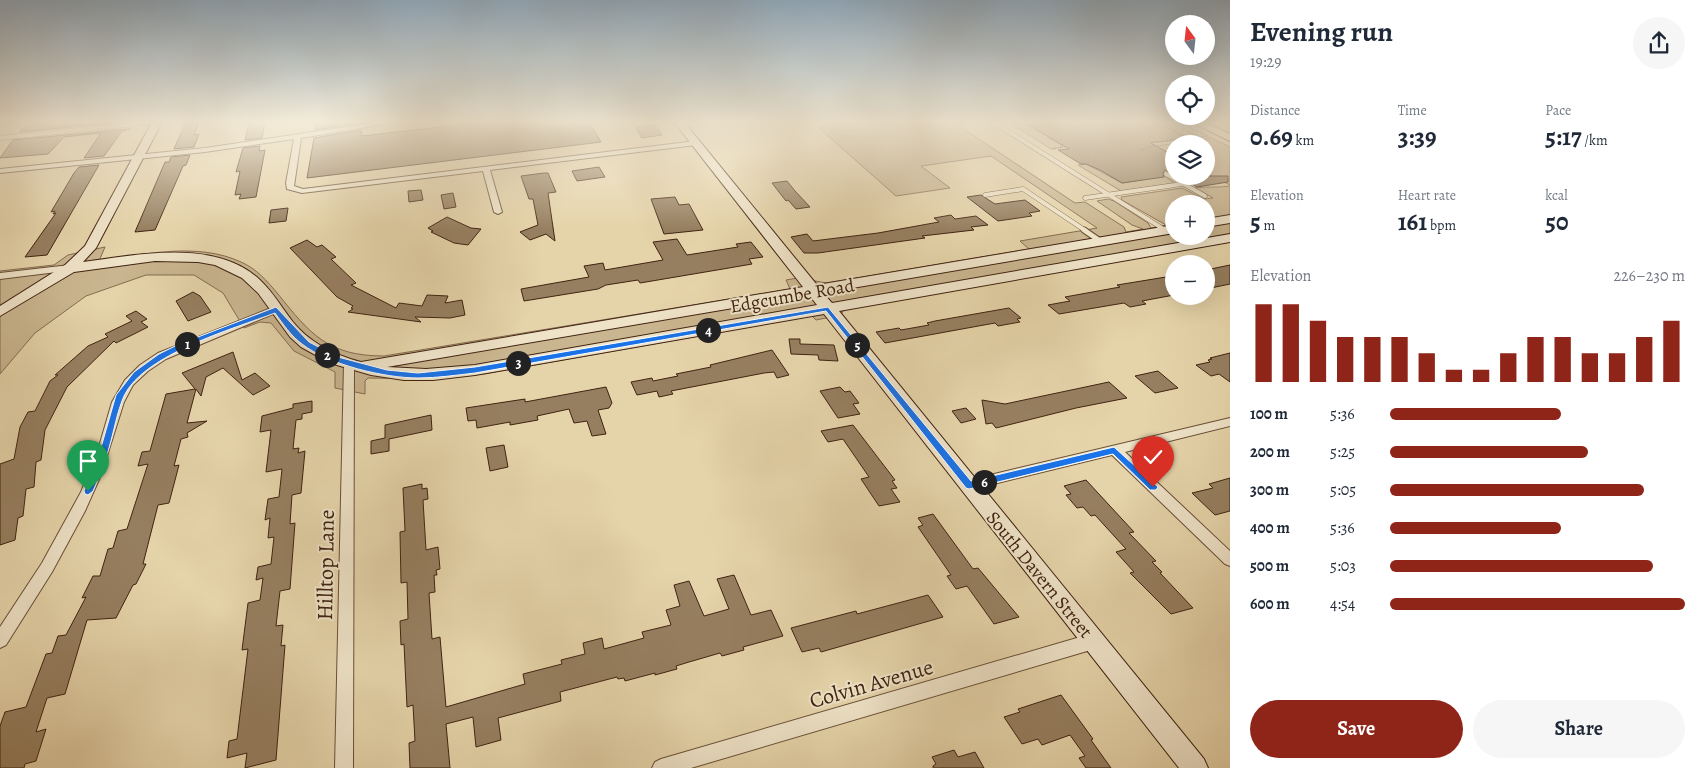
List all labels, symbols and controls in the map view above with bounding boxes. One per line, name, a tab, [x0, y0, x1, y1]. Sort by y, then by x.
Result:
text: Evening run	[1250, 13, 1393, 51]
north arrow	[1165, 15, 1215, 65]
map controls	[1165, 15, 1215, 305]
button: share	[1633, 17, 1685, 69]
text: 19:29	[1250, 51, 1281, 73]
button: locate	[1165, 75, 1215, 125]
text: Distance	[1250, 101, 1300, 120]
text: Time	[1398, 101, 1427, 120]
text: Pace	[1545, 101, 1571, 120]
text: 0.69	[1250, 120, 1293, 154]
text: 3:39	[1398, 120, 1437, 154]
text: 5:17	[1545, 120, 1582, 154]
text: km	[1293, 131, 1314, 150]
text: /km	[1582, 131, 1608, 150]
button: layers	[1165, 135, 1215, 185]
text: Elevation	[1250, 186, 1304, 205]
text: Heart rate	[1398, 186, 1456, 205]
text: kcal	[1545, 186, 1568, 205]
button: +	[1165, 195, 1215, 245]
text: 5	[1250, 205, 1261, 239]
text: 161	[1398, 205, 1427, 239]
text: 50	[1545, 205, 1569, 239]
text: m	[1261, 216, 1275, 235]
text: bpm	[1427, 216, 1456, 235]
button: −	[1165, 255, 1215, 305]
text: Elevation	[1250, 265, 1311, 287]
text: 226–230 m	[1613, 265, 1685, 287]
street label: Edgcumbe Road	[728, 272, 857, 320]
pin: 4	[696, 318, 720, 342]
text: 4	[705, 321, 712, 340]
pin: 1	[174, 332, 200, 356]
pin: 5	[844, 332, 870, 358]
text: 1	[185, 335, 190, 354]
text: 5	[855, 336, 860, 355]
pin: 2	[314, 342, 340, 368]
text: 2	[324, 346, 331, 365]
pin: 3	[506, 350, 530, 376]
text: 3	[515, 354, 522, 373]
text: 100 m	[1250, 403, 1288, 425]
text: 5:36	[1330, 403, 1355, 425]
pin	[1132, 436, 1174, 487]
pin	[67, 440, 109, 491]
text: 200 m	[1250, 441, 1290, 463]
text: 5:25	[1330, 441, 1355, 463]
icon: check	[1139, 443, 1167, 471]
icon: arrive	[74, 447, 102, 475]
pin: 6	[972, 470, 996, 494]
text: 6	[981, 473, 988, 492]
text: 300 m	[1250, 479, 1289, 501]
text: 5:05	[1330, 479, 1356, 501]
street label: South Davern Street	[980, 506, 1099, 644]
street label: Hilltop Lane	[310, 509, 342, 621]
text: 400 m	[1250, 517, 1290, 539]
text: 5:36	[1330, 517, 1355, 539]
text: 500 m	[1250, 555, 1289, 577]
text: 5:03	[1330, 555, 1356, 577]
text: 600 m	[1250, 593, 1290, 615]
text: 4:54	[1330, 593, 1355, 615]
street label: Colvin Avenue	[806, 652, 937, 716]
button: Save	[1250, 700, 1463, 758]
button: Share	[1473, 700, 1685, 758]

